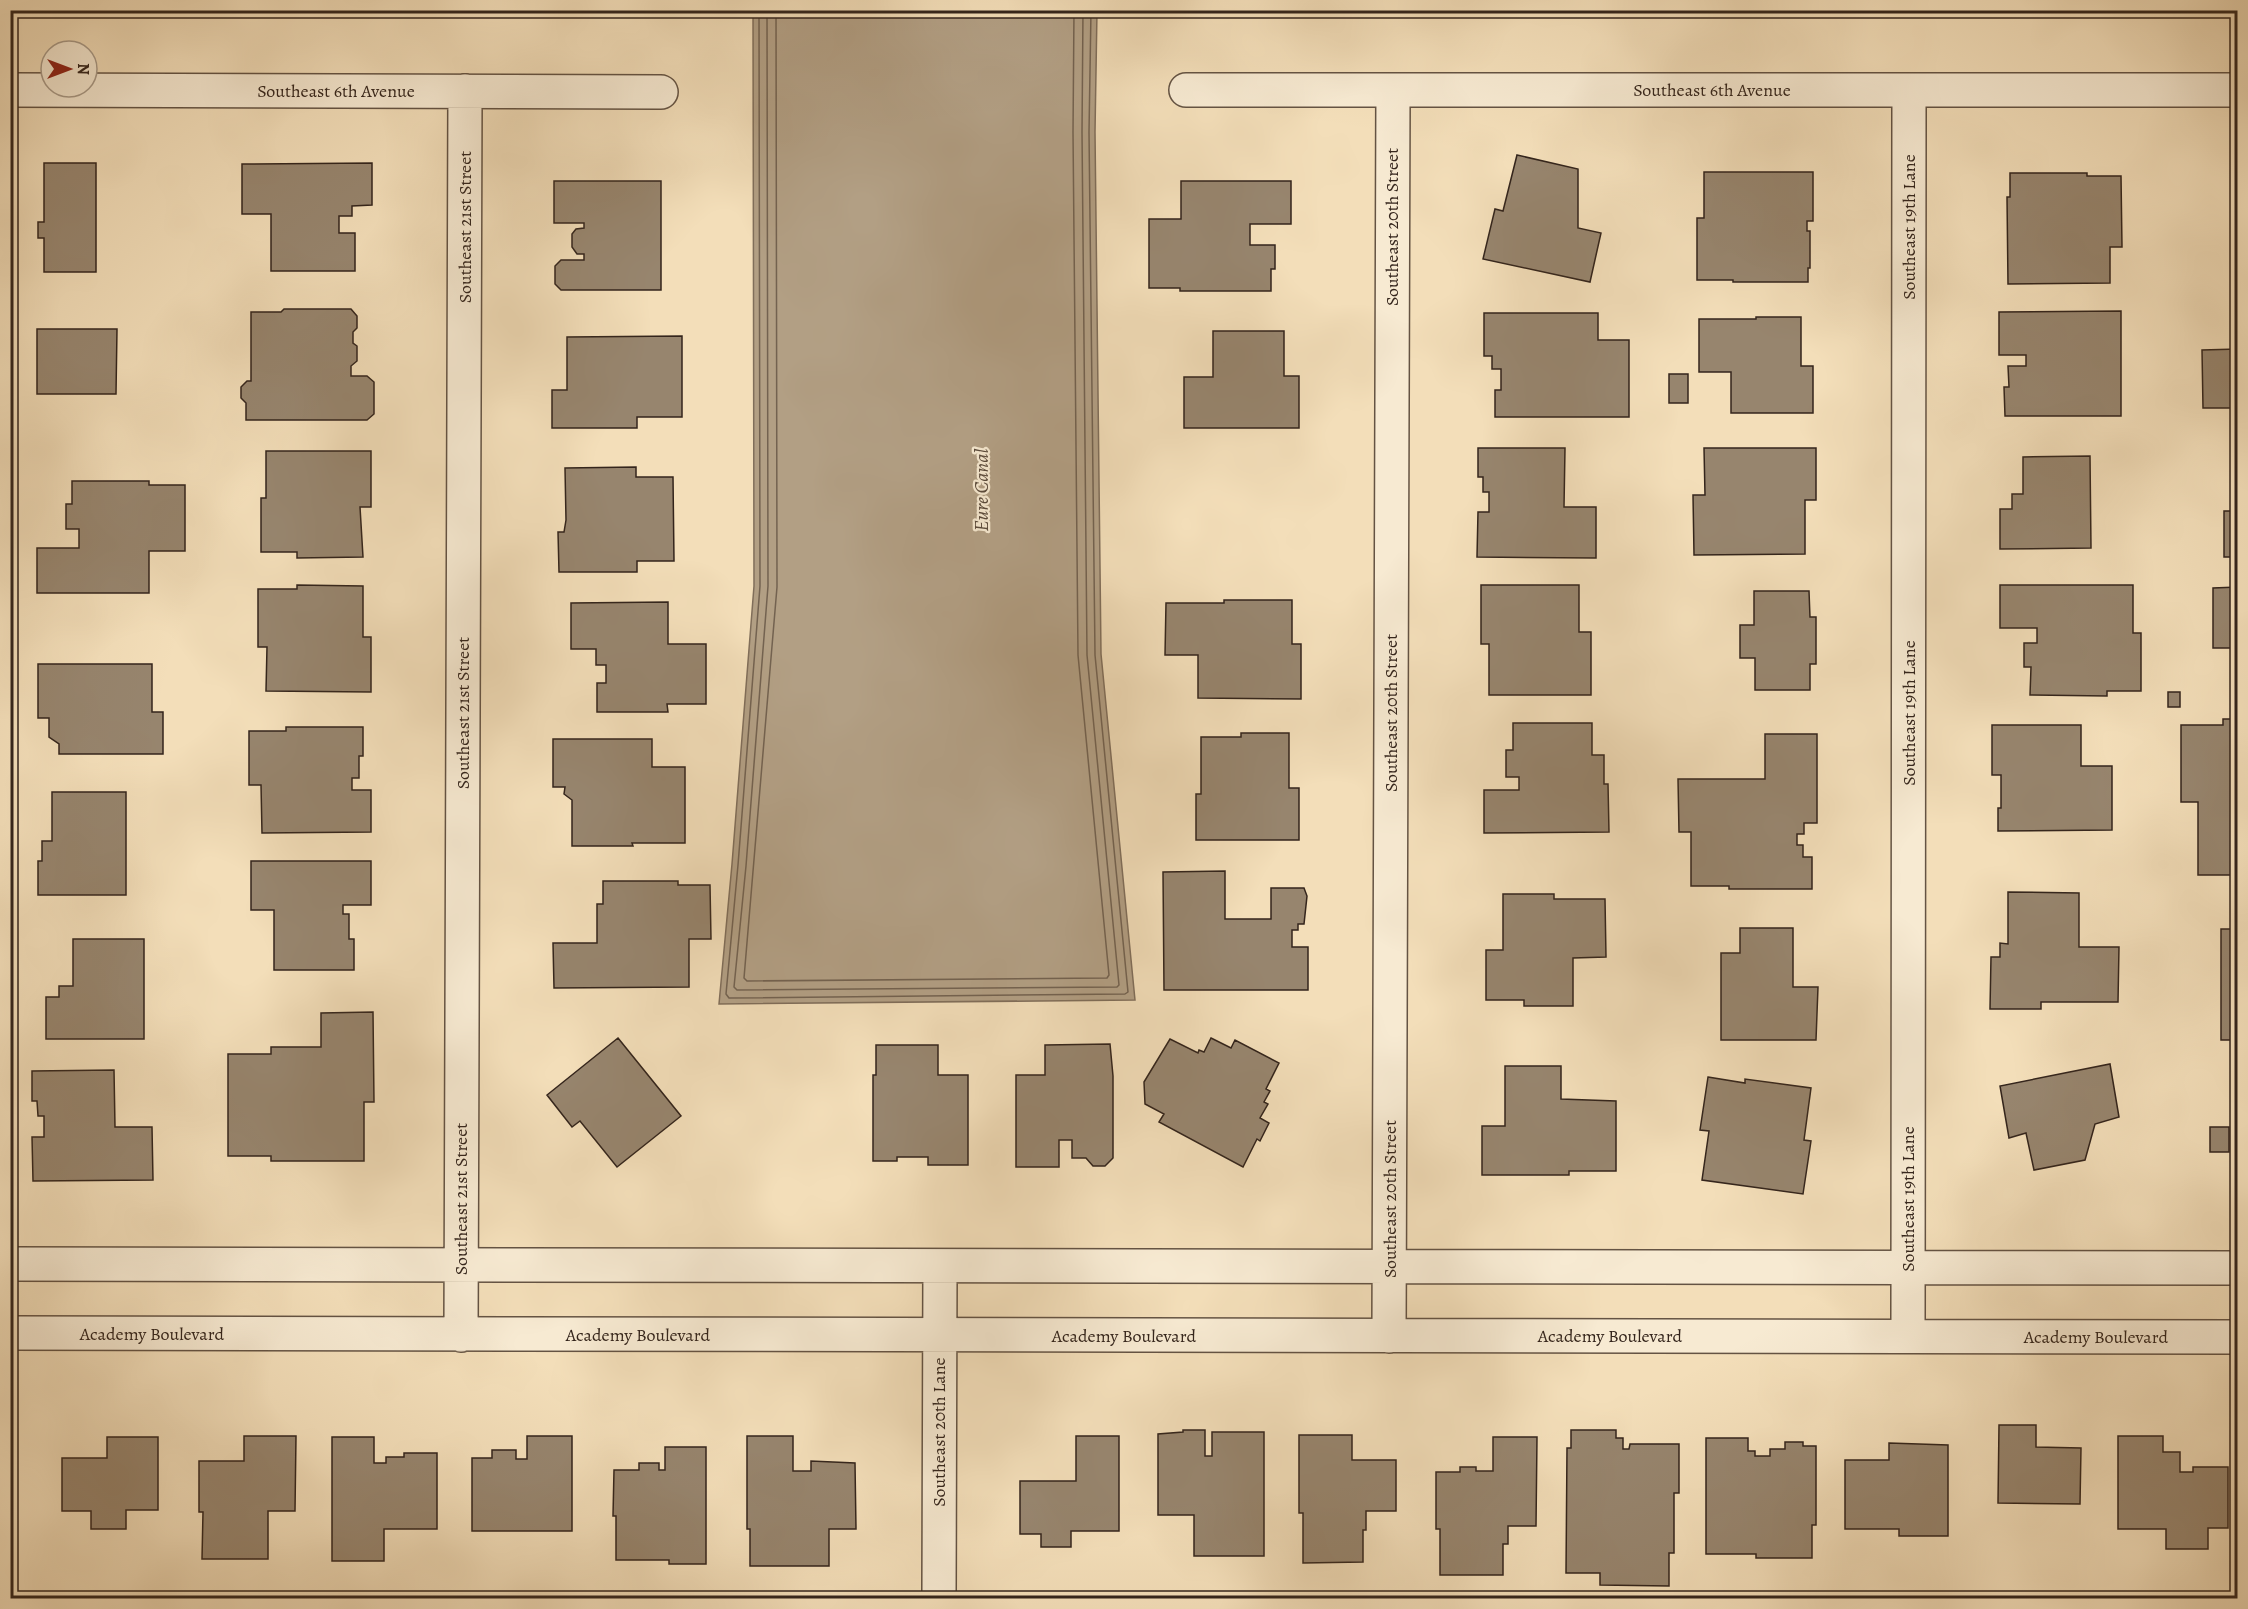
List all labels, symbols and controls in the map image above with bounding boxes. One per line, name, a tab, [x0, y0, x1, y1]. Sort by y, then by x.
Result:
north arrow	[39, 39, 99, 99]
text: N	[72, 63, 94, 75]
street label: Southeast 6th Avenue	[1633, 78, 1791, 102]
street label: Southeast 6th Avenue	[257, 79, 415, 103]
street label: Southeast 20th Street	[1380, 148, 1404, 306]
street label: Southeast 21st Street	[453, 151, 477, 303]
street label: Southeast 19th Lane	[1897, 154, 1921, 300]
water label: Eure Canal	[968, 449, 995, 531]
street label: Southeast 20th Street	[1379, 634, 1403, 792]
street label: Southeast 21st Street	[451, 637, 475, 789]
street label: Southeast 19th Lane	[1897, 640, 1921, 786]
street label: Southeast 20th Street	[1378, 1120, 1402, 1278]
street label: Southeast 21st Street	[449, 1123, 473, 1275]
street label: Southeast 19th Lane	[1896, 1126, 1920, 1272]
street label: Academy Boulevard	[79, 1322, 224, 1346]
street label: Academy Boulevard	[565, 1323, 710, 1347]
street label: Academy Boulevard	[1051, 1324, 1196, 1348]
street label: Academy Boulevard	[1537, 1324, 1682, 1348]
street label: Academy Boulevard	[2023, 1325, 2168, 1349]
street label: Southeast 20th Lane	[927, 1357, 951, 1507]

